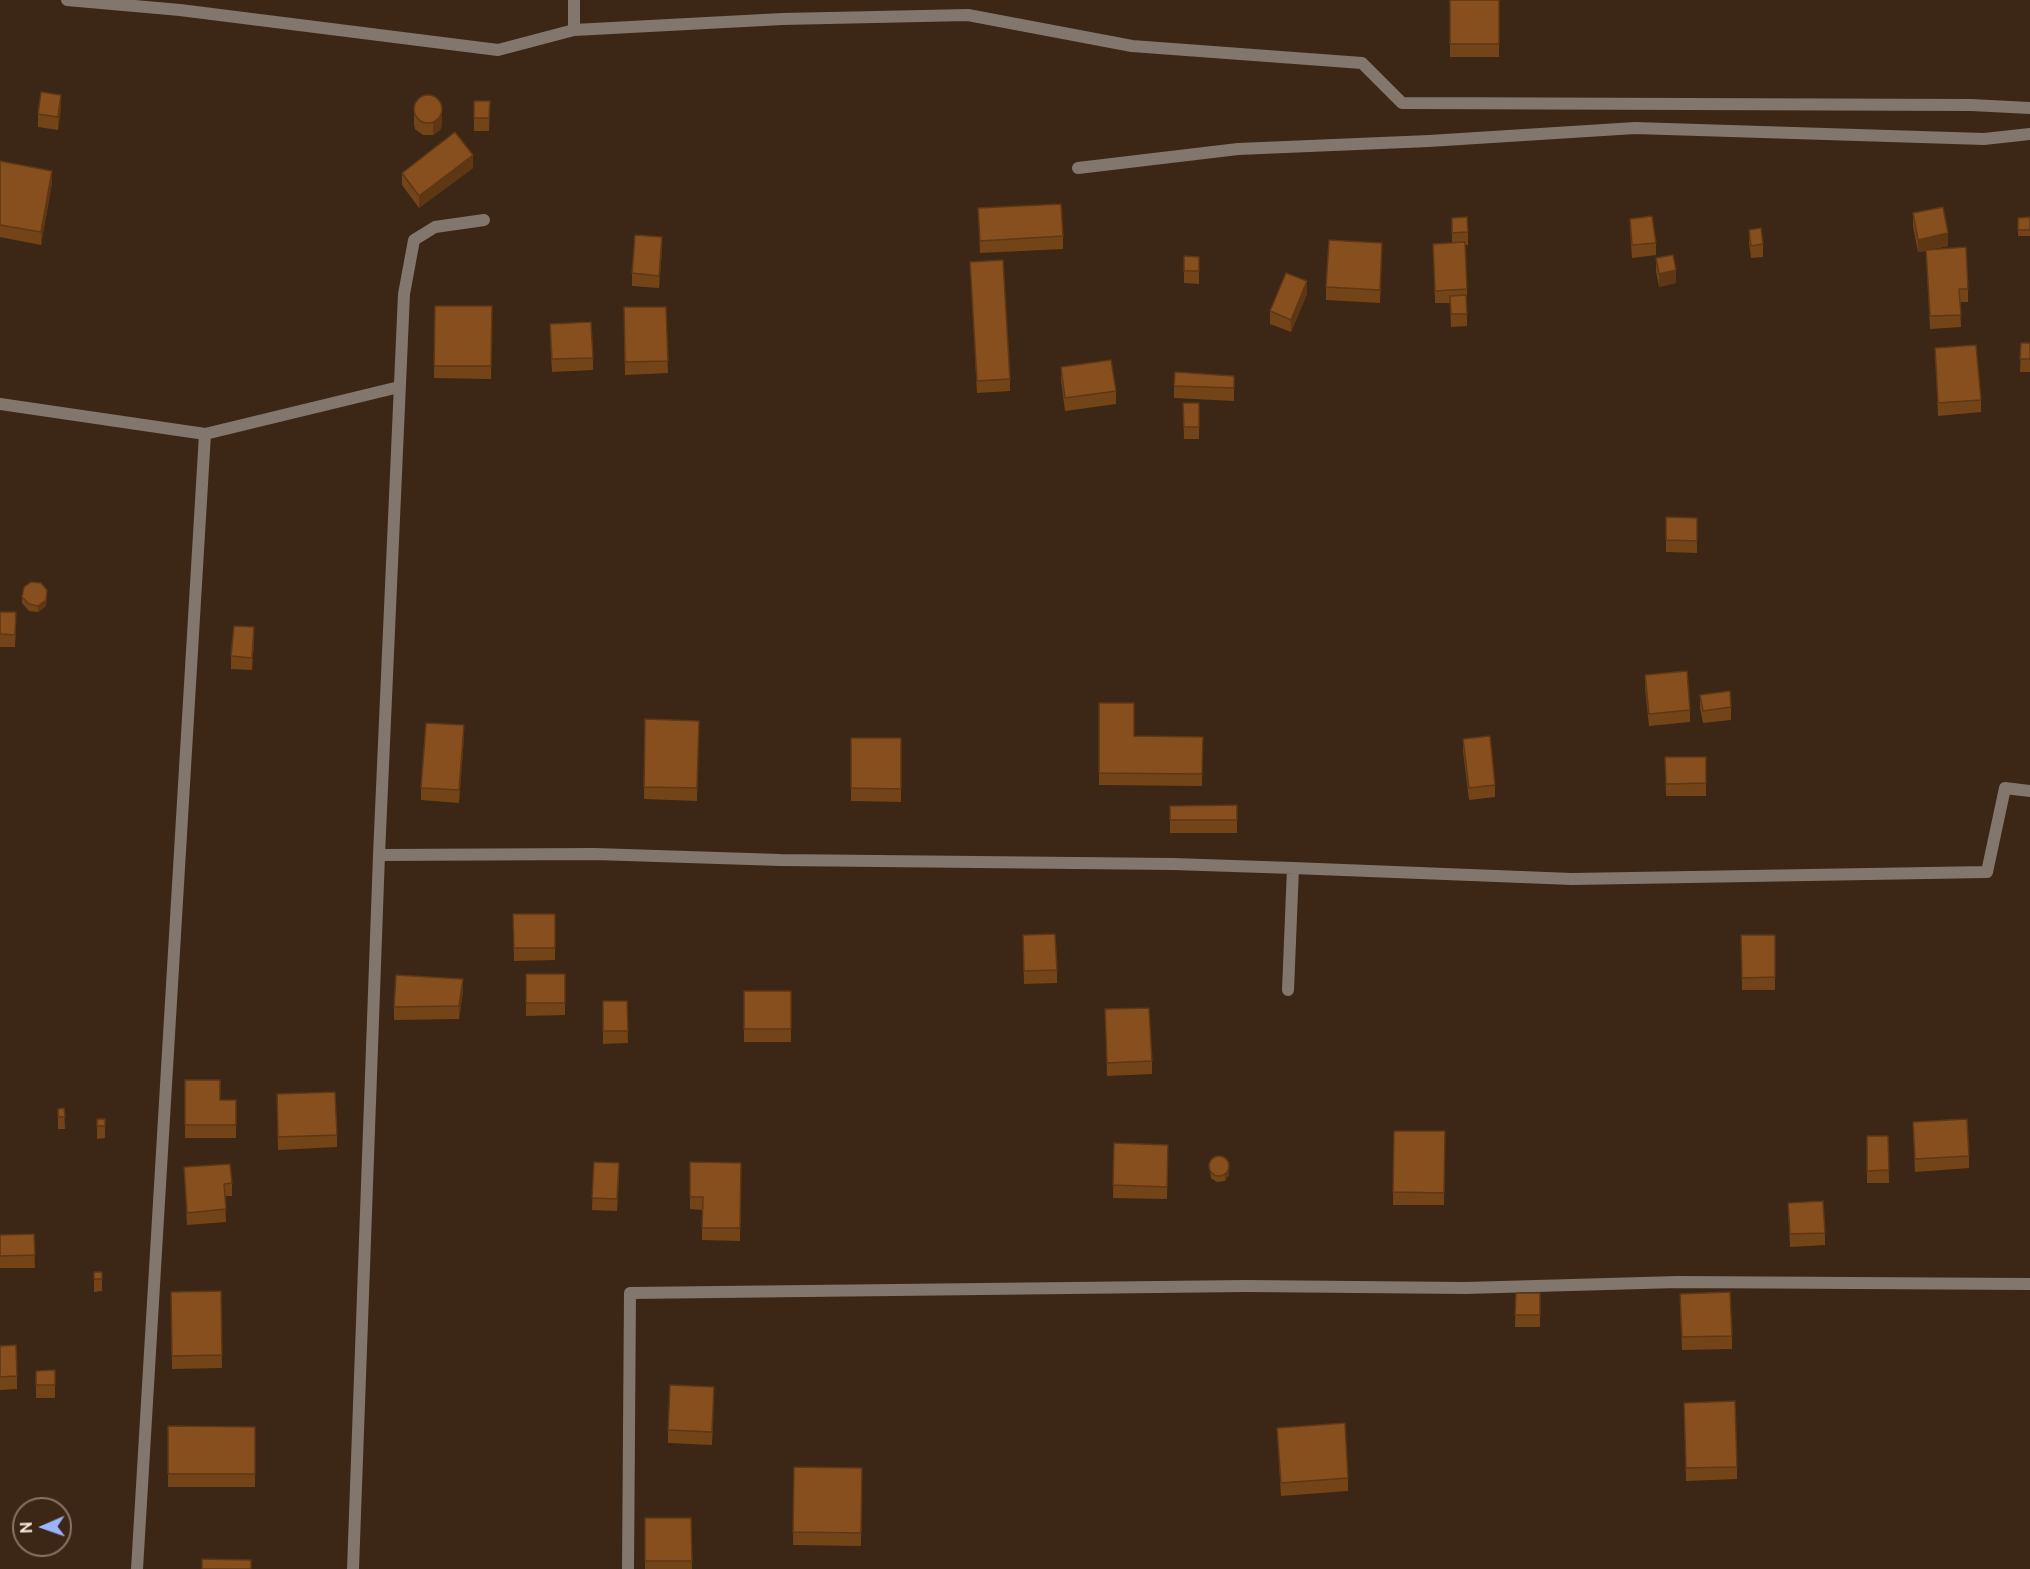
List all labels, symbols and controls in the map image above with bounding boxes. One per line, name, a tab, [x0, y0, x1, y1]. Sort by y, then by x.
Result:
north arrow	[12, 1497, 72, 1557]
text: N	[17, 1521, 35, 1534]

